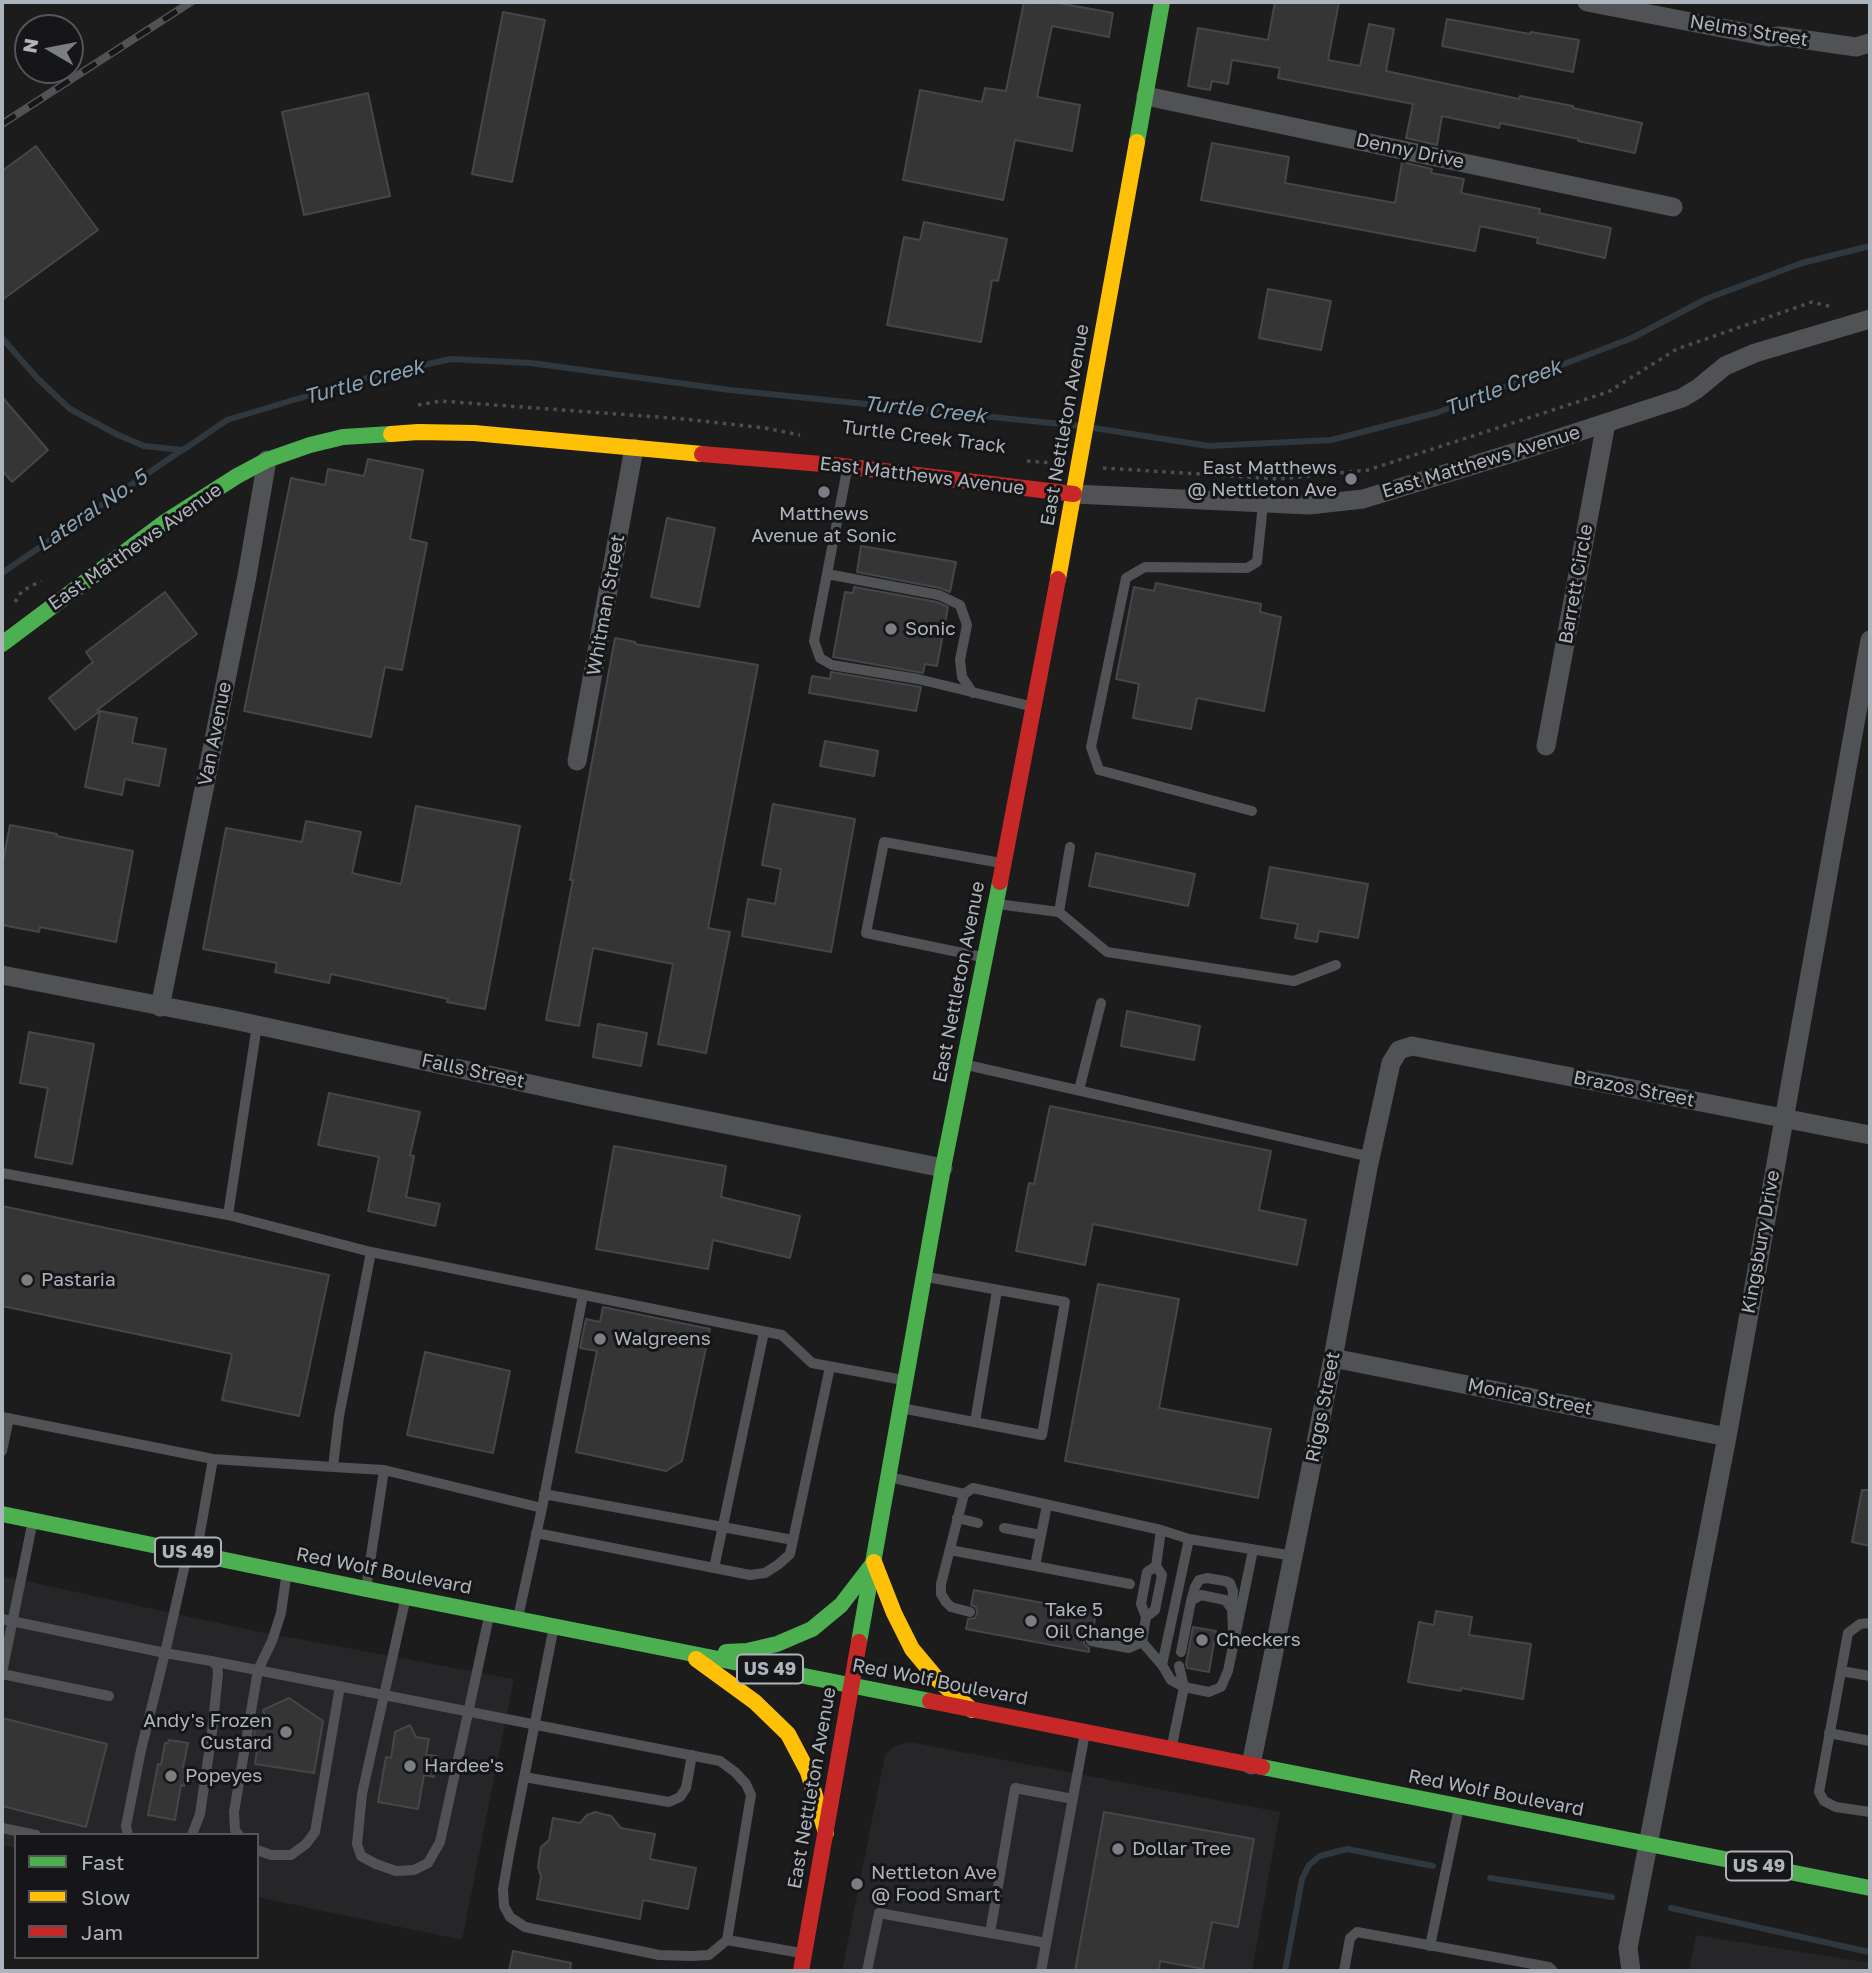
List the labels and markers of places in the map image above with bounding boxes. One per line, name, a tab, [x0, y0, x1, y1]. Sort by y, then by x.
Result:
place label: East Matthews @ Nettleton Ave	[1187, 457, 1337, 501]
marker: East Matthews @ Nettleton Ave	[1343, 471, 1359, 487]
marker: Matthews Avenue at Sonic	[816, 484, 832, 500]
place label: Matthews Avenue at Sonic	[751, 503, 897, 547]
place label: Sonic	[905, 618, 956, 640]
marker: Sonic	[883, 621, 899, 637]
place label: Pastaria	[41, 1269, 116, 1291]
marker: Pastaria	[19, 1272, 35, 1288]
place label: Walgreens	[614, 1328, 711, 1350]
marker: Walgreens	[592, 1331, 608, 1347]
place label: Take 5 Oil Change	[1045, 1599, 1145, 1643]
marker: Take 5 Oil Change	[1023, 1613, 1039, 1629]
place label: Checkers	[1216, 1629, 1301, 1651]
marker: Checkers	[1194, 1632, 1210, 1648]
place label: Andy's Frozen Custard	[143, 1710, 272, 1754]
marker: Andy's Frozen Custard	[278, 1724, 294, 1740]
place label: Hardee's	[424, 1755, 504, 1777]
marker: Hardee's	[402, 1758, 418, 1774]
place label: Popeyes	[185, 1765, 262, 1787]
marker: Popeyes	[163, 1768, 179, 1784]
place label: Dollar Tree	[1132, 1838, 1231, 1860]
marker: Dollar Tree	[1110, 1841, 1126, 1857]
place label: Nettleton Ave @ Food Smart	[871, 1862, 1001, 1906]
marker: Nettleton Ave @ Food Smart	[849, 1876, 865, 1892]

